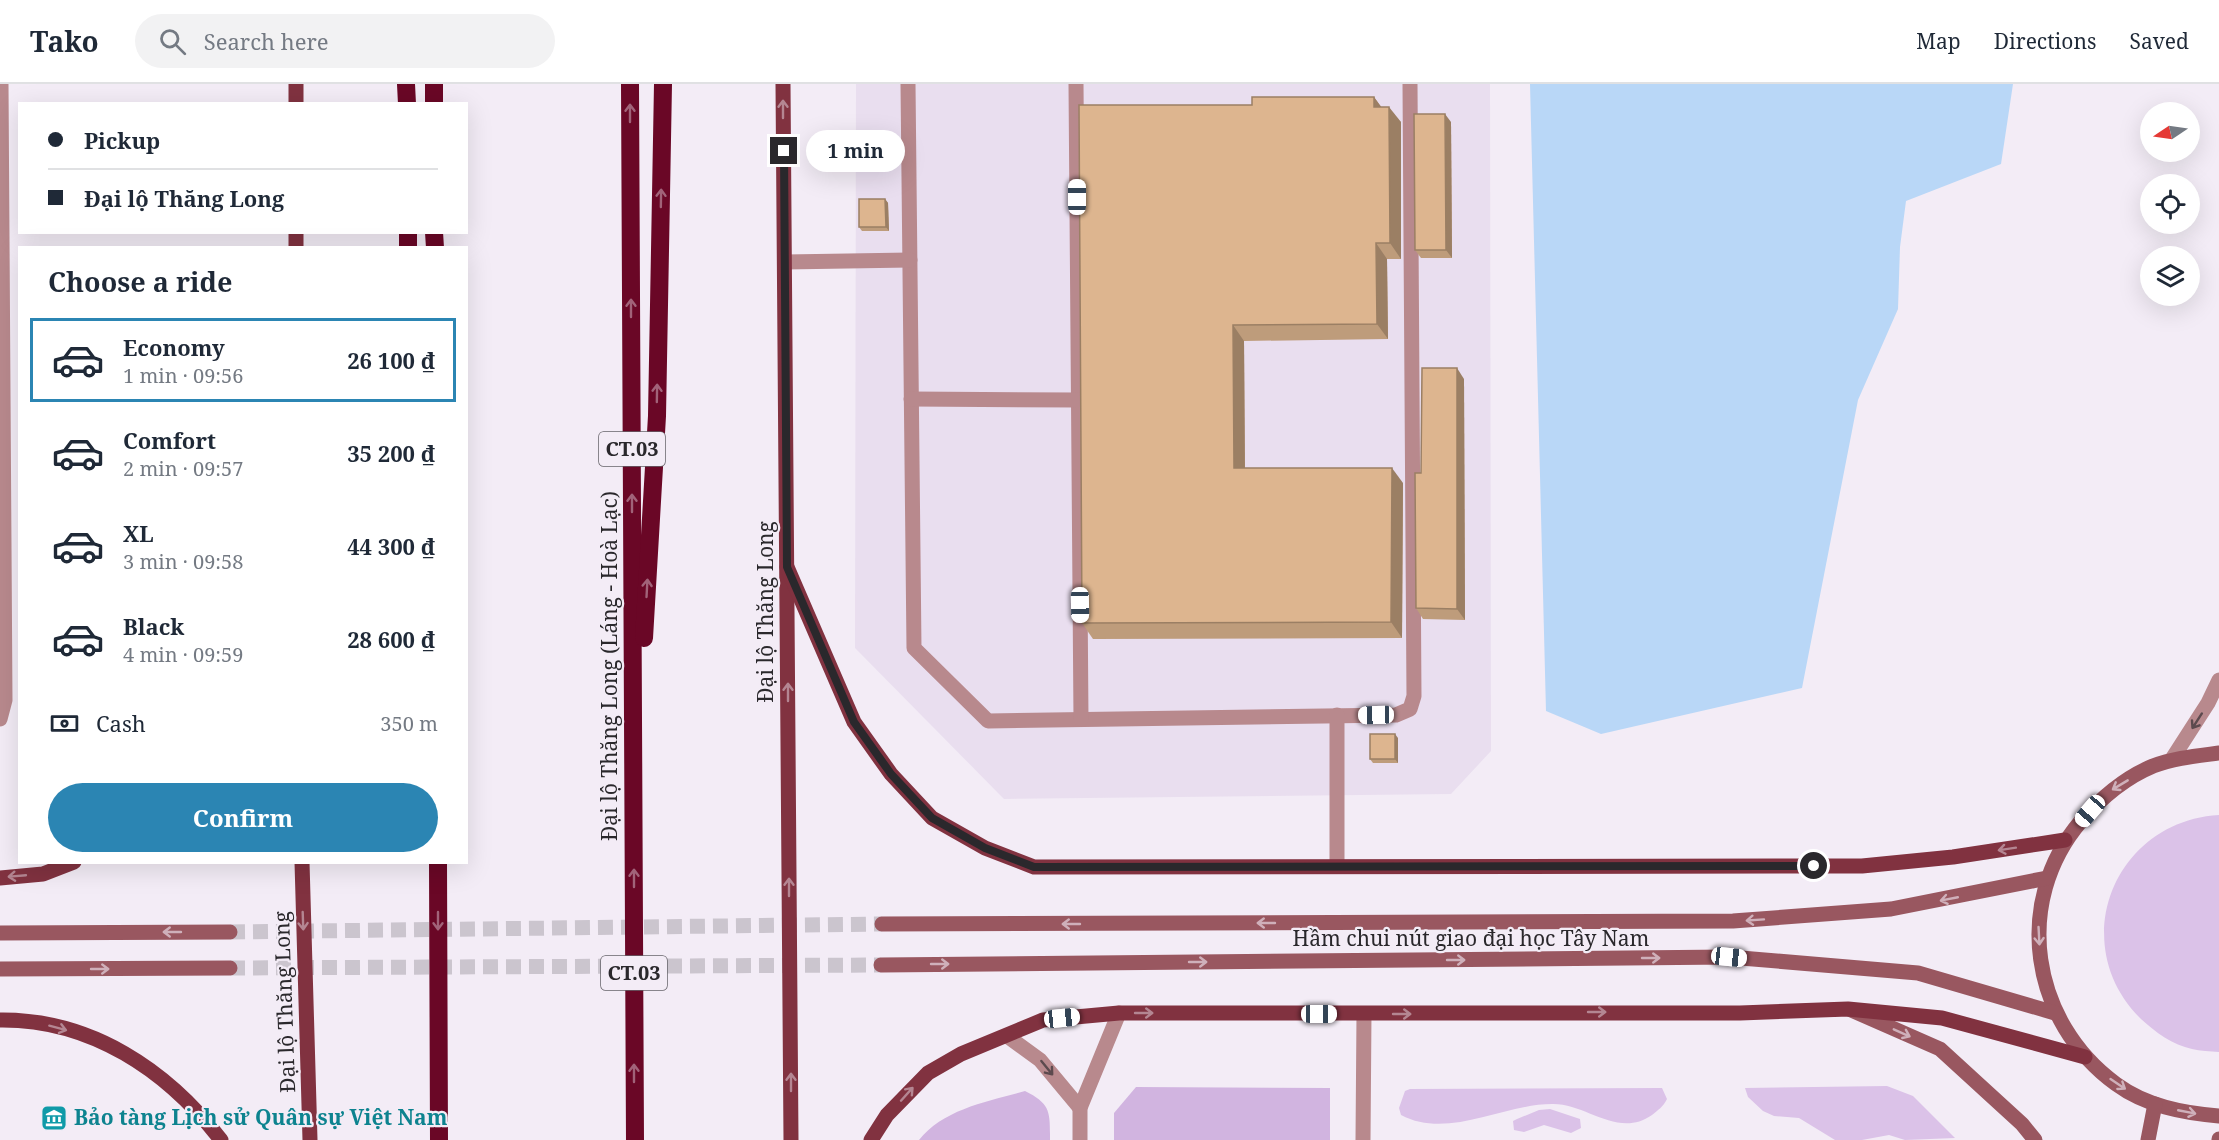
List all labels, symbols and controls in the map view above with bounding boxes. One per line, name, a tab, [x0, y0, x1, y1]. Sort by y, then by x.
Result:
search box	[135, 14, 555, 68]
text: Tako	[30, 22, 99, 60]
icon: search	[156, 25, 189, 58]
text: Search here	[204, 26, 329, 56]
text: Map	[1916, 27, 1961, 55]
text: Directions	[1994, 27, 2096, 55]
text: Saved	[2129, 27, 2189, 55]
one-way arrow	[778, 100, 789, 120]
north arrow	[2140, 102, 2200, 162]
map controls	[2140, 102, 2200, 306]
one-way arrow	[624, 104, 636, 124]
text: Pickup	[84, 125, 160, 155]
callout: 1 min	[805, 130, 904, 172]
route end	[770, 137, 797, 164]
text: 1 min	[827, 137, 884, 164]
button: locate	[2140, 174, 2200, 234]
car	[1068, 179, 1086, 215]
text: Đại lộ Thăng Long	[84, 183, 284, 213]
one-way arrow	[655, 189, 667, 209]
button: layers	[2140, 246, 2200, 306]
text: Choose a ride	[48, 263, 233, 300]
one-way arrow	[625, 299, 637, 319]
text: Economy	[123, 332, 225, 362]
icon: car	[51, 333, 105, 387]
text: 26 100 ₫	[347, 345, 435, 375]
text: 1 min · 09:56	[123, 362, 243, 389]
one-way arrow	[651, 384, 663, 404]
text: Comfort	[123, 425, 216, 455]
icon: car	[51, 426, 105, 480]
road number: CT.03	[599, 432, 665, 466]
text: 35 200 ₫	[347, 438, 435, 468]
text: 2 min · 09:57	[123, 455, 243, 482]
street label: Đại lộ Thăng Long (Láng - Hoà Lạc)	[595, 491, 623, 841]
one-way arrow	[626, 494, 638, 514]
text: XL	[123, 518, 154, 548]
icon: car	[51, 519, 105, 573]
street label: Đại lộ Thăng Long	[751, 520, 779, 703]
text: 44 300 ₫	[347, 531, 435, 561]
text: 3 min · 09:58	[123, 548, 243, 575]
one-way arrow	[641, 578, 652, 598]
car	[1071, 587, 1089, 623]
text: Black	[123, 611, 184, 641]
icon: car	[51, 612, 105, 666]
text: 28 600 ₫	[347, 624, 435, 654]
text: 4 min · 09:59	[123, 641, 243, 668]
one-way arrow	[782, 682, 793, 702]
car	[1358, 706, 1394, 724]
icon: cash	[48, 707, 81, 740]
text: Cash	[96, 708, 146, 738]
text: 350 m	[380, 710, 438, 737]
one-way arrow	[2191, 712, 2203, 728]
one-way arrow	[2112, 780, 2129, 792]
button: Confirm	[48, 783, 438, 852]
car	[2071, 792, 2109, 830]
one-way arrow	[1998, 844, 2017, 855]
route start	[1800, 852, 1827, 879]
one-way arrow	[628, 869, 640, 889]
one-way arrow	[8, 871, 28, 882]
one-way arrow	[783, 877, 795, 897]
one-way arrow	[1939, 894, 1959, 905]
street label: Đại lộ Thăng Long	[267, 910, 301, 1093]
one-way arrow	[298, 910, 309, 930]
one-way arrow	[432, 910, 444, 930]
one-way arrow	[1745, 914, 1765, 925]
one-way arrow	[1256, 917, 1276, 929]
one-way arrow	[1061, 918, 1081, 930]
street label: Hầm chui nút giao đại học Tây Nam	[1293, 924, 1650, 952]
one-way arrow	[162, 926, 182, 938]
one-way arrow	[2034, 926, 2045, 946]
car	[1710, 946, 1748, 968]
one-way arrow	[1640, 952, 1660, 964]
one-way arrow	[1445, 954, 1465, 966]
road number: CT.03	[601, 956, 667, 990]
one-way arrow	[1187, 956, 1207, 968]
one-way arrow	[929, 958, 949, 970]
one-way arrow	[90, 963, 110, 975]
car	[1301, 1005, 1337, 1023]
car	[1043, 1007, 1081, 1029]
one-way arrow	[1133, 1007, 1153, 1019]
one-way arrow	[1586, 1007, 1606, 1018]
one-way arrow	[1391, 1008, 1411, 1020]
one-way arrow	[48, 1022, 67, 1034]
one-way arrow	[1893, 1028, 1911, 1039]
one-way arrow	[1040, 1060, 1054, 1075]
one-way arrow	[628, 1064, 640, 1084]
one-way arrow	[785, 1072, 797, 1092]
one-way arrow	[2109, 1078, 2126, 1090]
one-way arrow	[899, 1087, 913, 1102]
museum icon: Bảo tàng Lịch sử Quân sự Việt Nam	[39, 1103, 69, 1133]
place label: Bảo tàng Lịch sử Quân sự Việt Nam	[74, 1103, 448, 1131]
one-way arrow	[2177, 1107, 2196, 1118]

